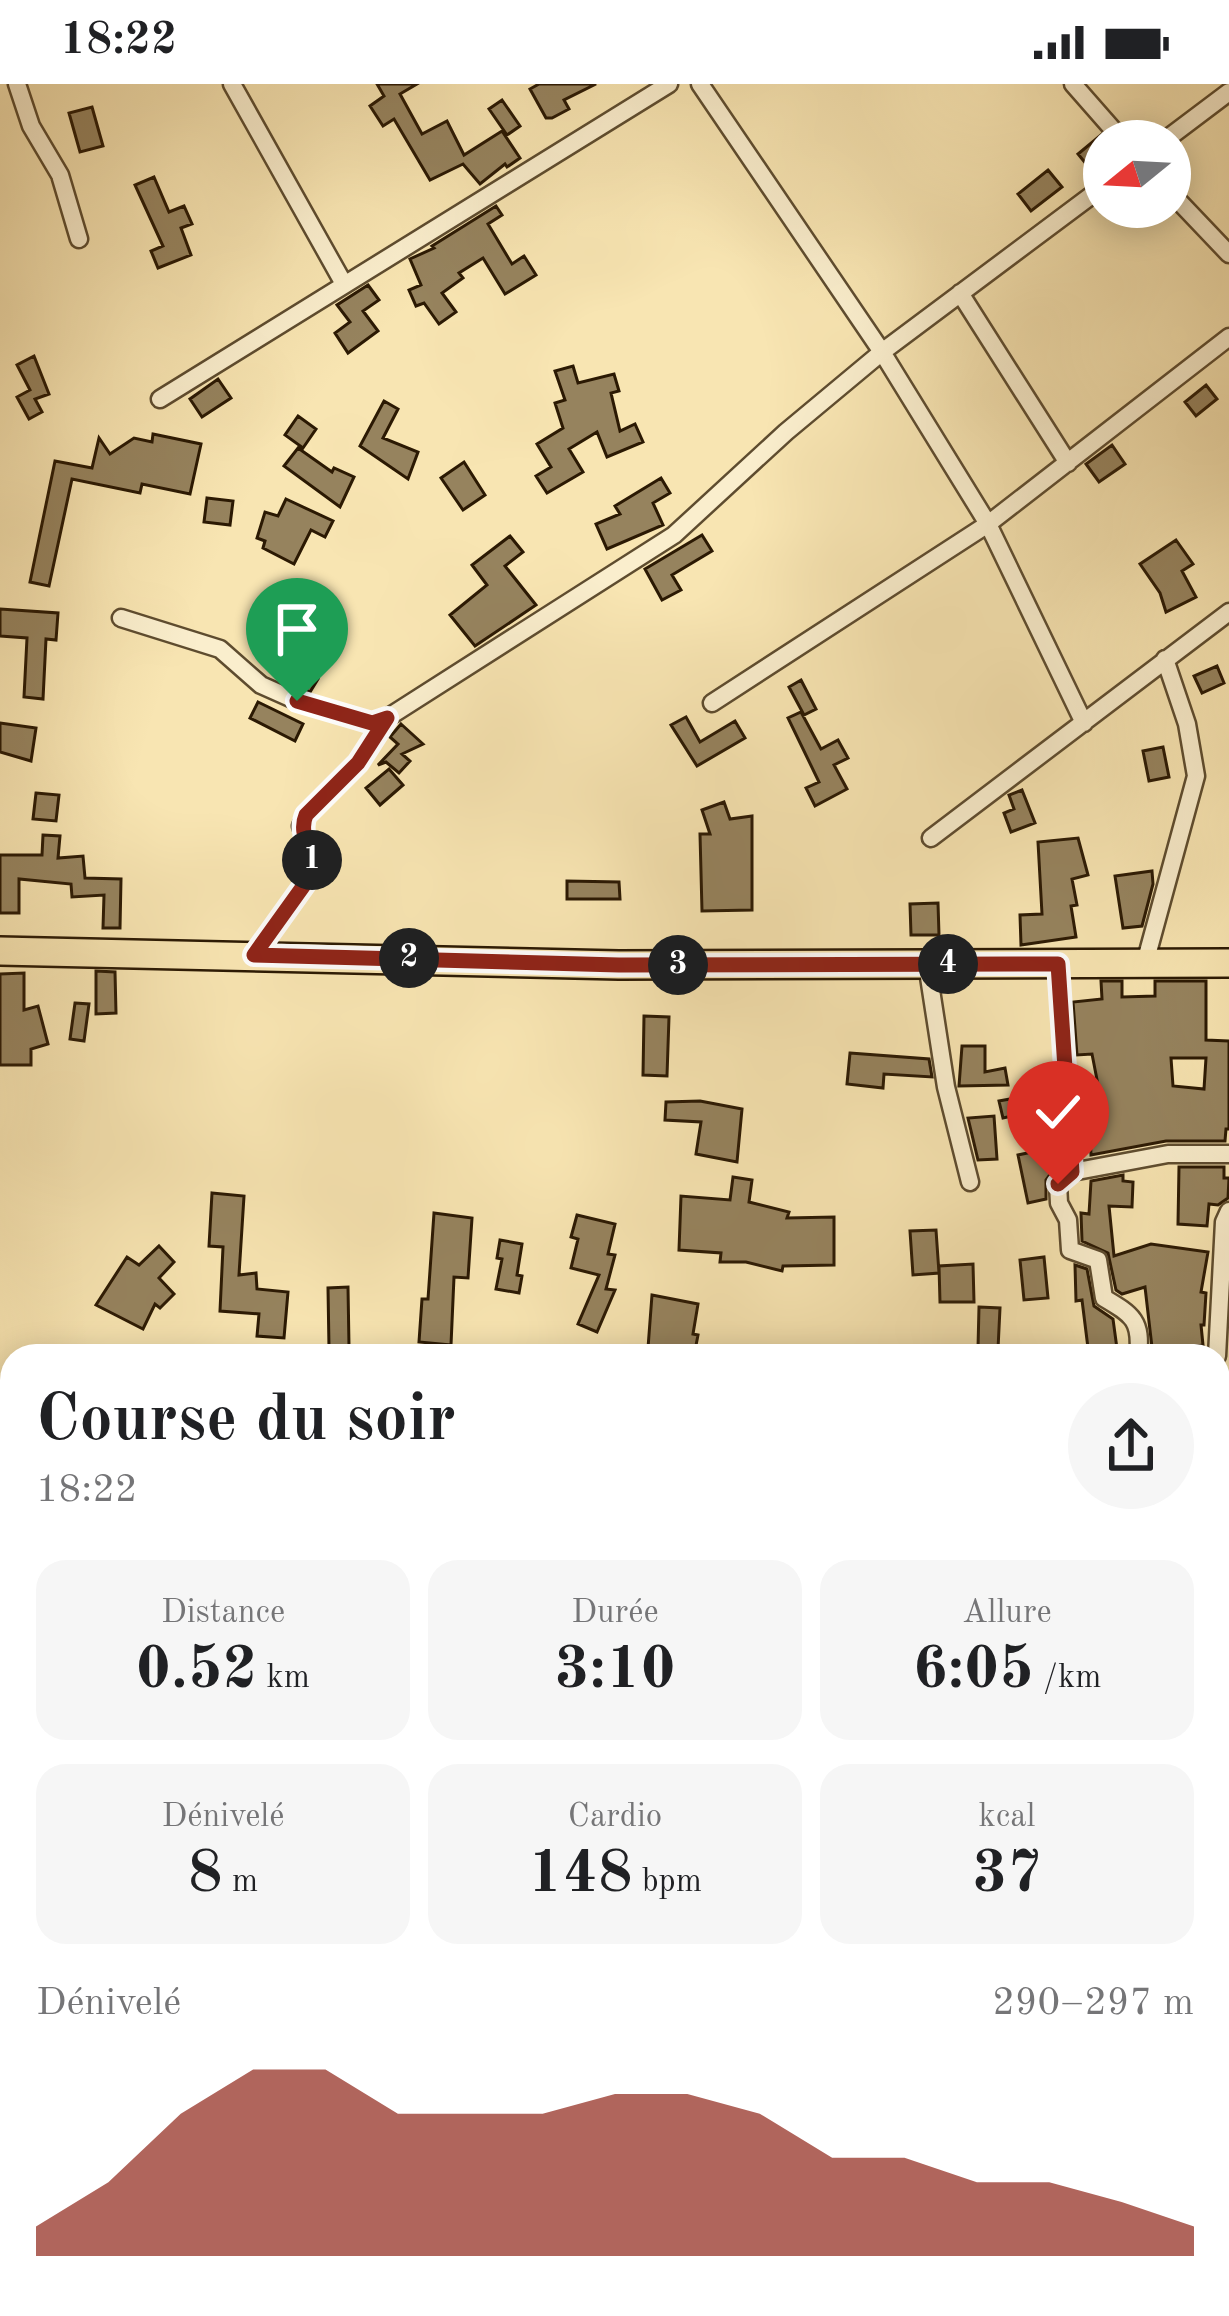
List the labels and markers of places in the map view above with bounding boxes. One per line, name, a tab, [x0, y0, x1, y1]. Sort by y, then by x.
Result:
pin	[246, 578, 348, 701]
pin: 1	[282, 830, 342, 890]
pin: 2	[379, 928, 439, 988]
pin: 4	[918, 934, 978, 994]
pin: 3	[648, 935, 708, 995]
pin	[1007, 1061, 1109, 1184]

